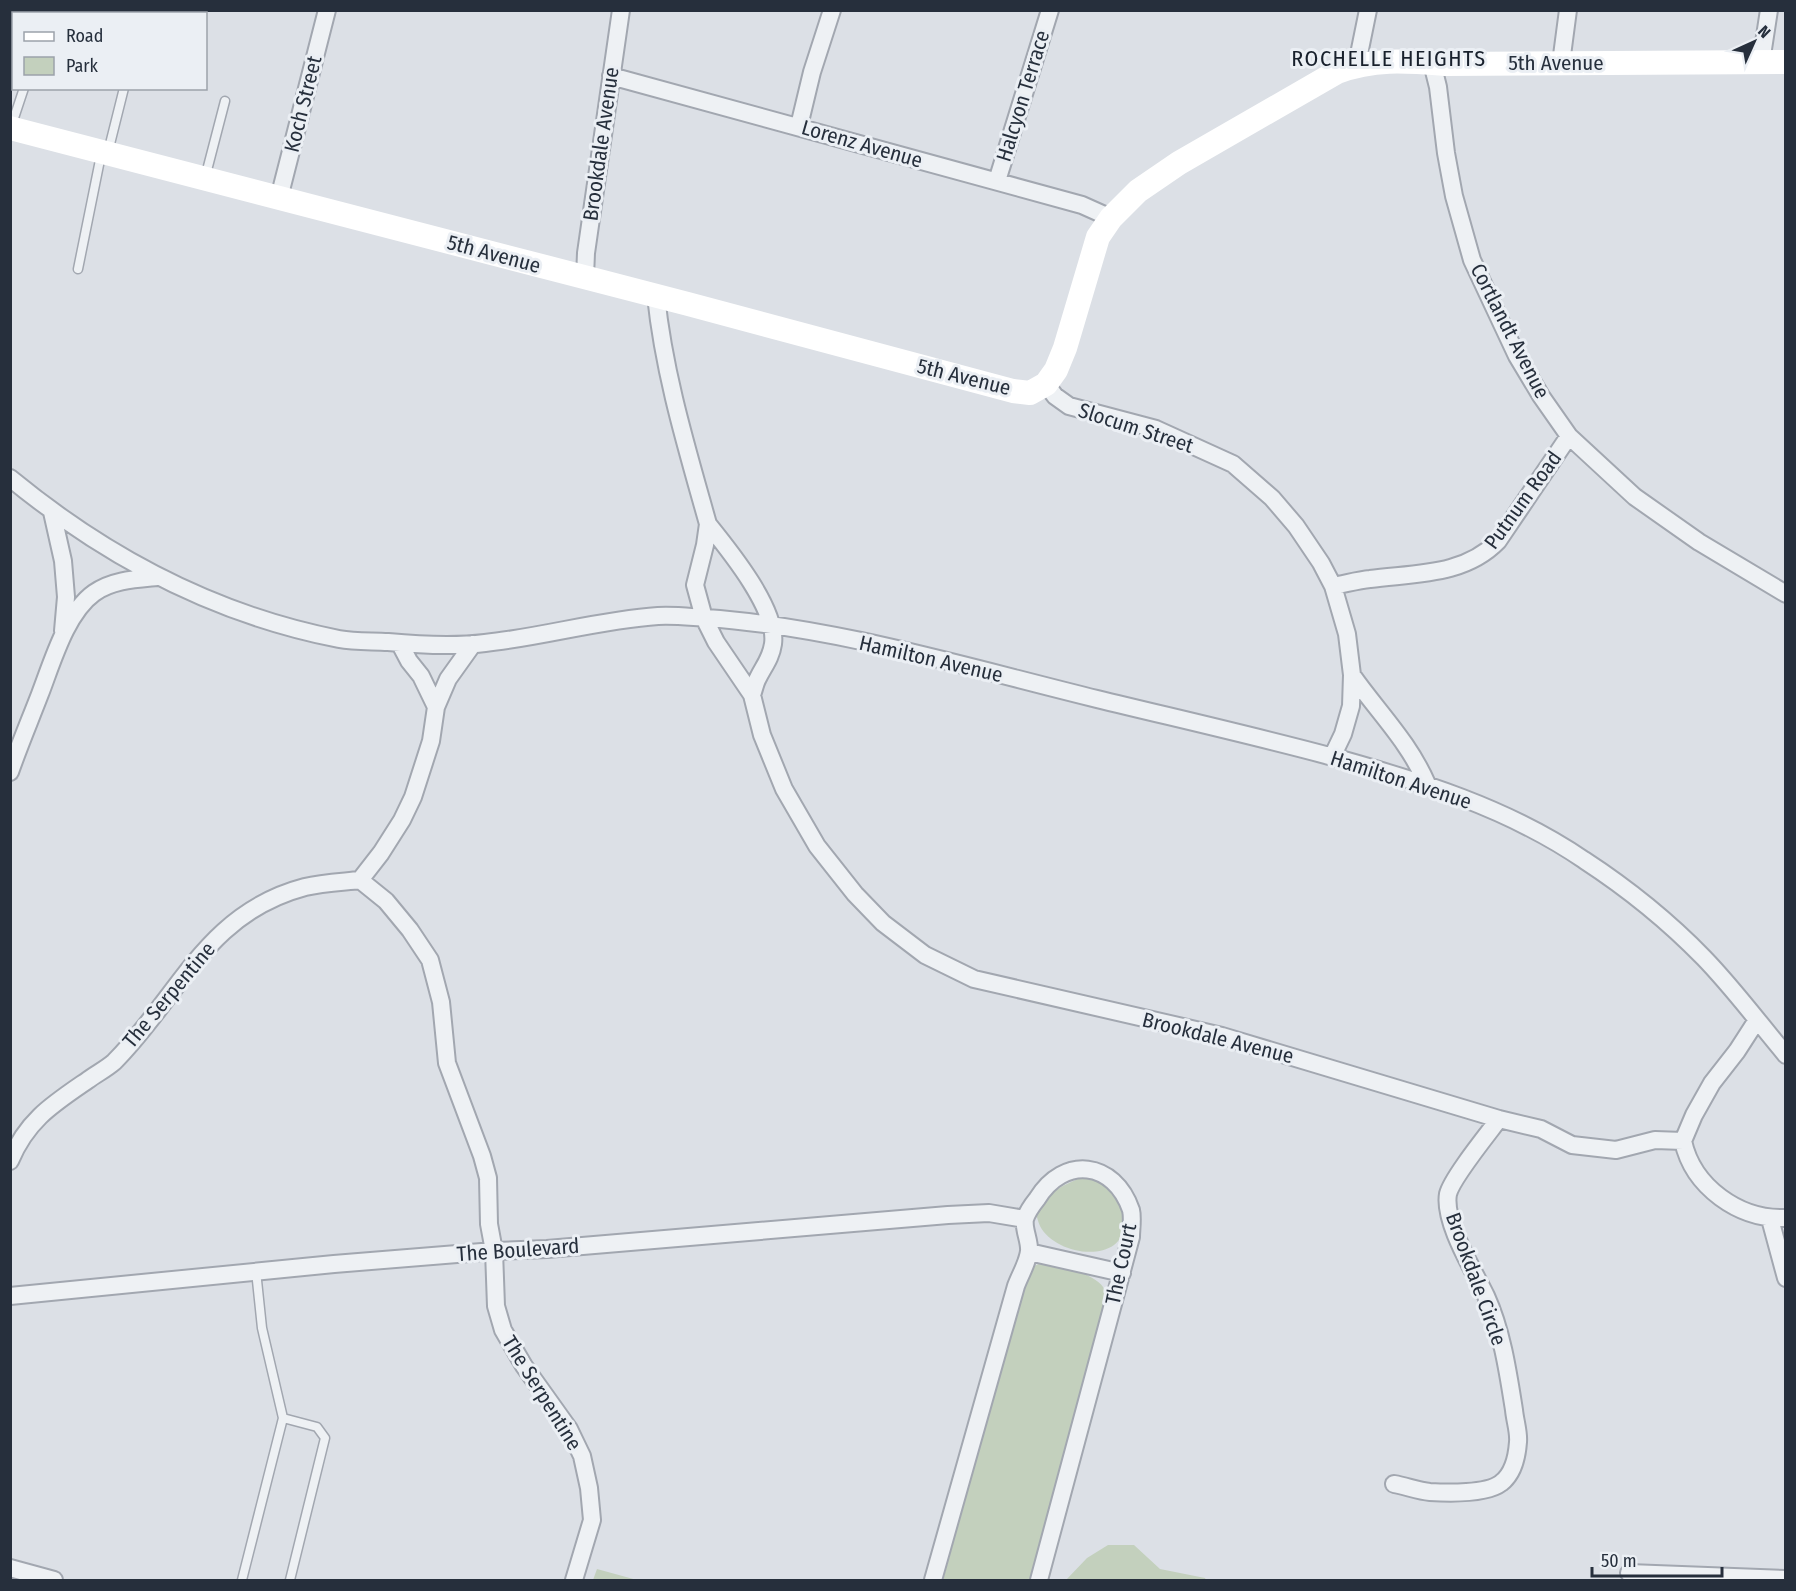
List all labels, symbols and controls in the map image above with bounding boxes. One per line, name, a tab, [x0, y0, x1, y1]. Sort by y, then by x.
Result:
legend	[12, 12, 207, 90]
north arrow	[1724, 12, 1784, 72]
text: N	[1754, 22, 1774, 42]
text: Road	[66, 25, 103, 47]
street label: Halcyon Terrace	[991, 27, 1055, 165]
district label: ROCHELLE HEIGHTS	[1291, 45, 1487, 72]
street label: 5th Avenue	[1508, 50, 1604, 76]
street label: Koch Street	[278, 53, 328, 155]
text: Park	[66, 55, 99, 77]
street label: Brookdale Avenue	[577, 65, 625, 223]
street label: Lorenz Avenue	[799, 114, 925, 174]
street label: 5th Avenue	[445, 229, 543, 279]
street label: Cortlandt Avenue	[1465, 259, 1555, 403]
street label: 5th Avenue	[915, 353, 1013, 401]
street label: Slocum Street	[1075, 397, 1197, 459]
street label: Putnum Road	[1479, 446, 1567, 554]
street label: Hamilton Avenue	[857, 630, 1005, 688]
street label: Hamilton Avenue	[1327, 745, 1475, 815]
street label: The Serpentine	[117, 937, 221, 1053]
street label: Brookdale Avenue	[1140, 1007, 1296, 1069]
street label: Brookdale Circle	[1440, 1209, 1512, 1349]
street label: The Court	[1100, 1221, 1142, 1307]
street label: The Boulevard	[456, 1233, 580, 1267]
street label: The Serpentine	[496, 1331, 588, 1455]
scale bar	[1592, 1540, 1722, 1578]
text: 50 m	[1601, 1550, 1637, 1572]

